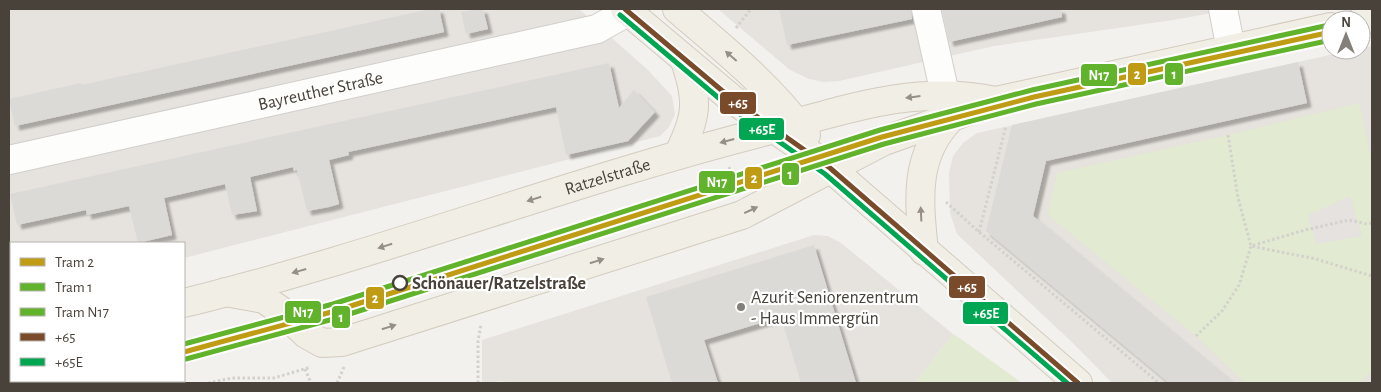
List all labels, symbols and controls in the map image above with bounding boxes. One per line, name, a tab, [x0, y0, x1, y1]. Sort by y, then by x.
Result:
north arrow	[1321, 10, 1371, 60]
text: N	[1341, 16, 1351, 30]
one-way arrow	[725, 51, 737, 62]
line badge: 2	[1127, 62, 1147, 86]
line badge: 1	[1164, 62, 1184, 86]
line badge: N17	[1080, 63, 1118, 87]
text: 2	[1134, 68, 1141, 82]
text: 1	[1171, 68, 1177, 82]
street label: Bayreuther Straße	[256, 69, 385, 114]
text: N17	[1089, 69, 1109, 83]
line badge: +65	[719, 91, 757, 115]
one-way arrow	[905, 93, 921, 101]
text: +65	[728, 97, 748, 111]
line badge: +65E	[738, 117, 785, 141]
text: +65E	[749, 123, 775, 137]
one-way arrow	[719, 137, 734, 145]
street label: Ratzelstraße	[563, 156, 652, 199]
line badge: 1	[781, 162, 800, 186]
line badge: 2	[744, 166, 763, 190]
text: 1	[787, 168, 793, 182]
line badge: N17	[698, 170, 736, 194]
text: 2	[751, 172, 758, 186]
text: N17	[707, 176, 727, 190]
one-way arrow	[526, 196, 541, 204]
one-way arrow	[744, 206, 758, 214]
one-way arrow	[916, 206, 924, 222]
legend	[10, 242, 185, 382]
one-way arrow	[378, 243, 393, 250]
text: Tram 2	[55, 255, 94, 270]
one-way arrow	[589, 257, 604, 264]
one-way arrow	[291, 268, 306, 276]
marker: Schönauer/Ratzelstraße	[392, 275, 408, 291]
place label: Schönauer/Ratzelstraße	[412, 275, 586, 293]
line badge: +65	[948, 275, 986, 299]
text: Tram 1	[55, 280, 93, 295]
text: +65	[957, 281, 977, 295]
line badge: 2	[365, 286, 385, 310]
place label: Azurit Seniorenzentrum - Haus Immergrün	[751, 289, 919, 328]
text: 2	[372, 292, 379, 306]
line badge: N17	[284, 300, 322, 324]
marker: Azurit Seniorenzentrum - Haus Immergrün	[735, 301, 747, 313]
line badge: +65E	[962, 301, 1009, 325]
text: Tram N17	[55, 305, 109, 320]
line badge: 1	[331, 305, 351, 329]
text: N17	[293, 306, 313, 320]
text: +65E	[973, 307, 999, 321]
text: 1	[338, 311, 344, 325]
one-way arrow	[381, 323, 396, 331]
text: +65	[55, 330, 76, 345]
text: +65E	[55, 355, 83, 370]

